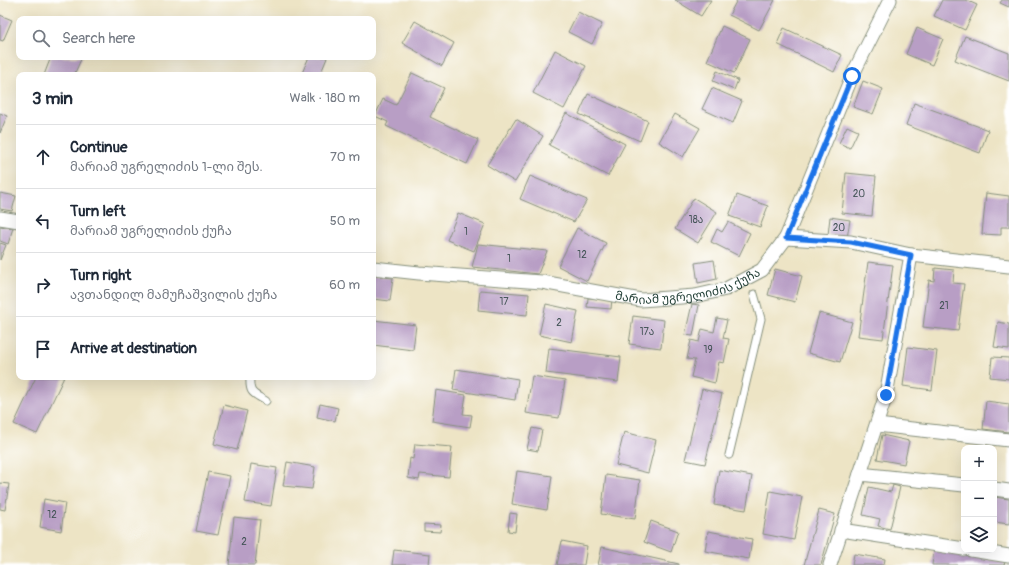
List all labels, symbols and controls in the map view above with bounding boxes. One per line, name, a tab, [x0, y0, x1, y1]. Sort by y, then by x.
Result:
search box	[16, 16, 376, 60]
icon: search	[30, 27, 52, 49]
text: Search here	[62, 29, 135, 48]
route start	[843, 67, 861, 85]
text: 3 min	[32, 88, 73, 109]
text: Walk · 180 m	[290, 90, 360, 106]
text: Continue	[70, 138, 128, 157]
icon: ahead	[32, 146, 54, 168]
text: 70 m	[330, 149, 360, 165]
text: მარიამ უგრელიძის 1-ლი შეს.	[70, 159, 263, 175]
house number: 20	[853, 188, 865, 200]
text: Turn left	[70, 202, 126, 221]
icon: left	[32, 210, 54, 232]
text: 50 m	[330, 213, 360, 229]
house number: 18ა	[689, 214, 703, 226]
house number: 20	[833, 222, 845, 234]
text: მარიამ უგრელიძის ქუჩა	[70, 223, 232, 239]
house number: 1	[464, 226, 468, 238]
house number: 12	[577, 249, 587, 261]
house number: 1	[507, 253, 511, 265]
street label: მარიამ უგრელიძის ქუჩა	[614, 265, 763, 308]
text: Turn right	[70, 266, 131, 285]
icon: right	[32, 274, 54, 296]
text: 60 m	[329, 277, 360, 293]
text: ავთანდილ მამუჩაშვილის ქუჩა	[70, 287, 277, 303]
house number: 17	[499, 296, 509, 308]
house number: 21	[939, 300, 949, 312]
house number: 2	[556, 317, 562, 329]
house number: 17ა	[640, 326, 654, 338]
icon: arrive	[32, 338, 54, 360]
text: Arrive at destination	[70, 339, 197, 358]
house number: 19	[703, 344, 713, 356]
route end	[877, 386, 895, 404]
map controls	[961, 445, 997, 553]
button: +	[961, 445, 997, 481]
button: −	[961, 481, 997, 517]
house number: 12	[47, 509, 57, 521]
button: layers	[961, 517, 997, 553]
house number: 2	[241, 536, 247, 548]

